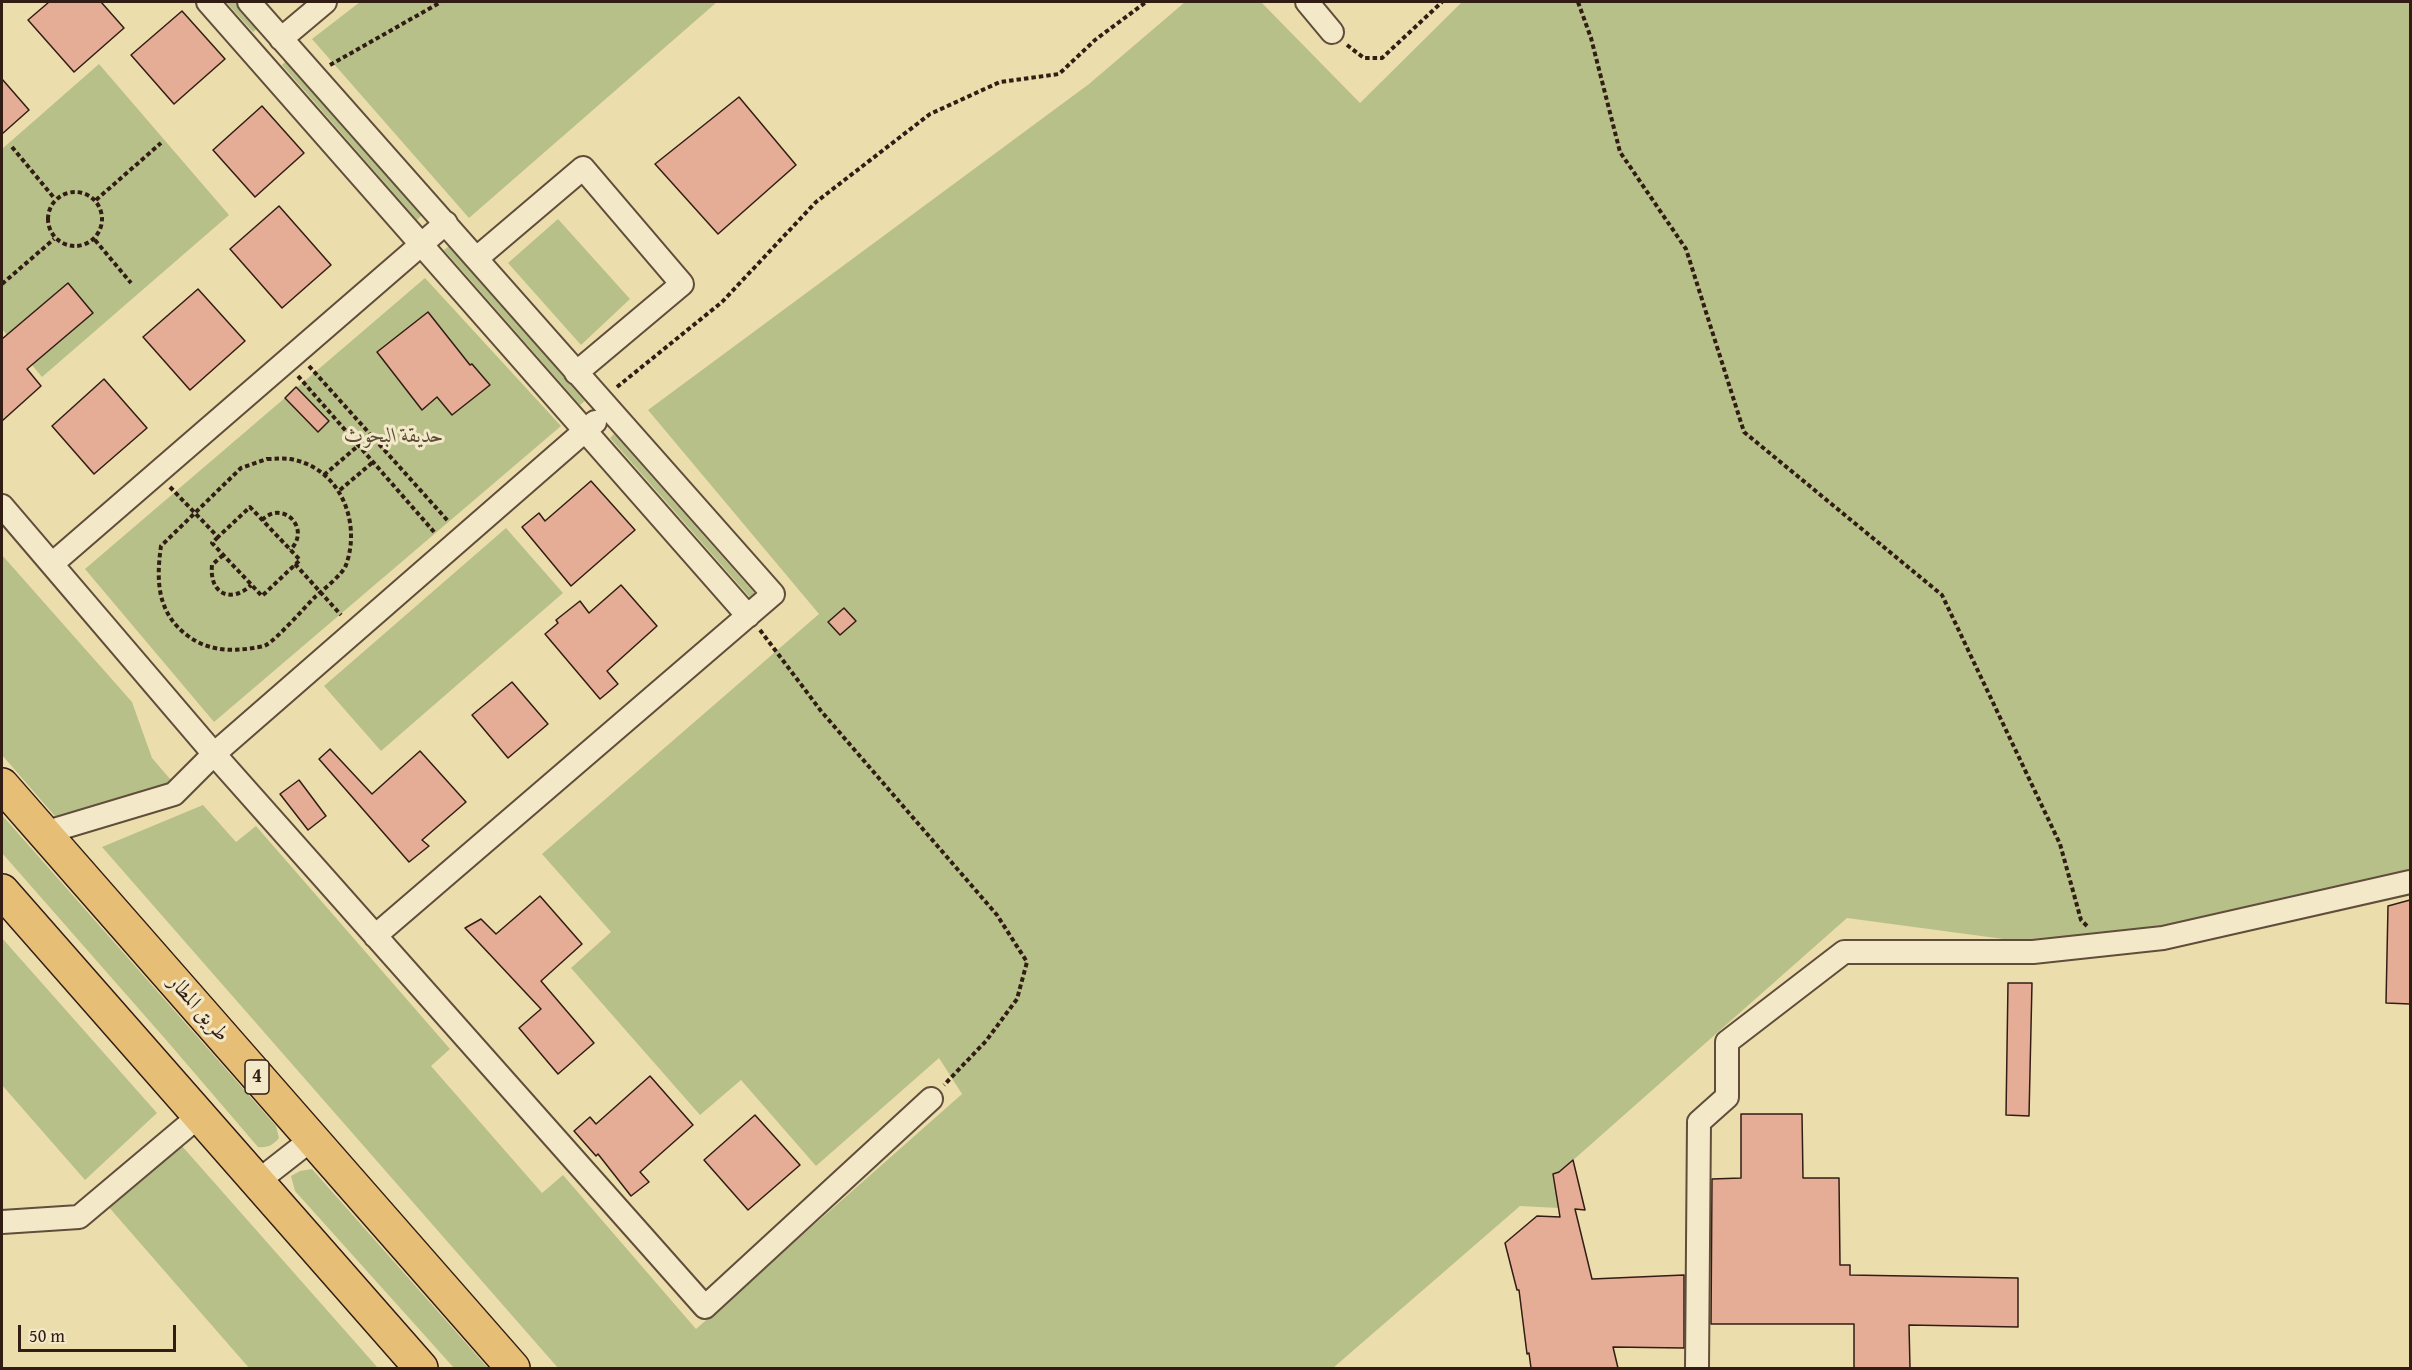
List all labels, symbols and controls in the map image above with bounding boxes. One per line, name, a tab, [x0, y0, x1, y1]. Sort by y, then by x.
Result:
park label: حديقة البحوث	[344, 424, 444, 450]
street label: طريق المطار	[162, 971, 234, 1047]
road number: 4	[245, 1060, 269, 1094]
scale bar	[21, 1313, 178, 1351]
text: 50 m	[29, 1322, 65, 1349]

